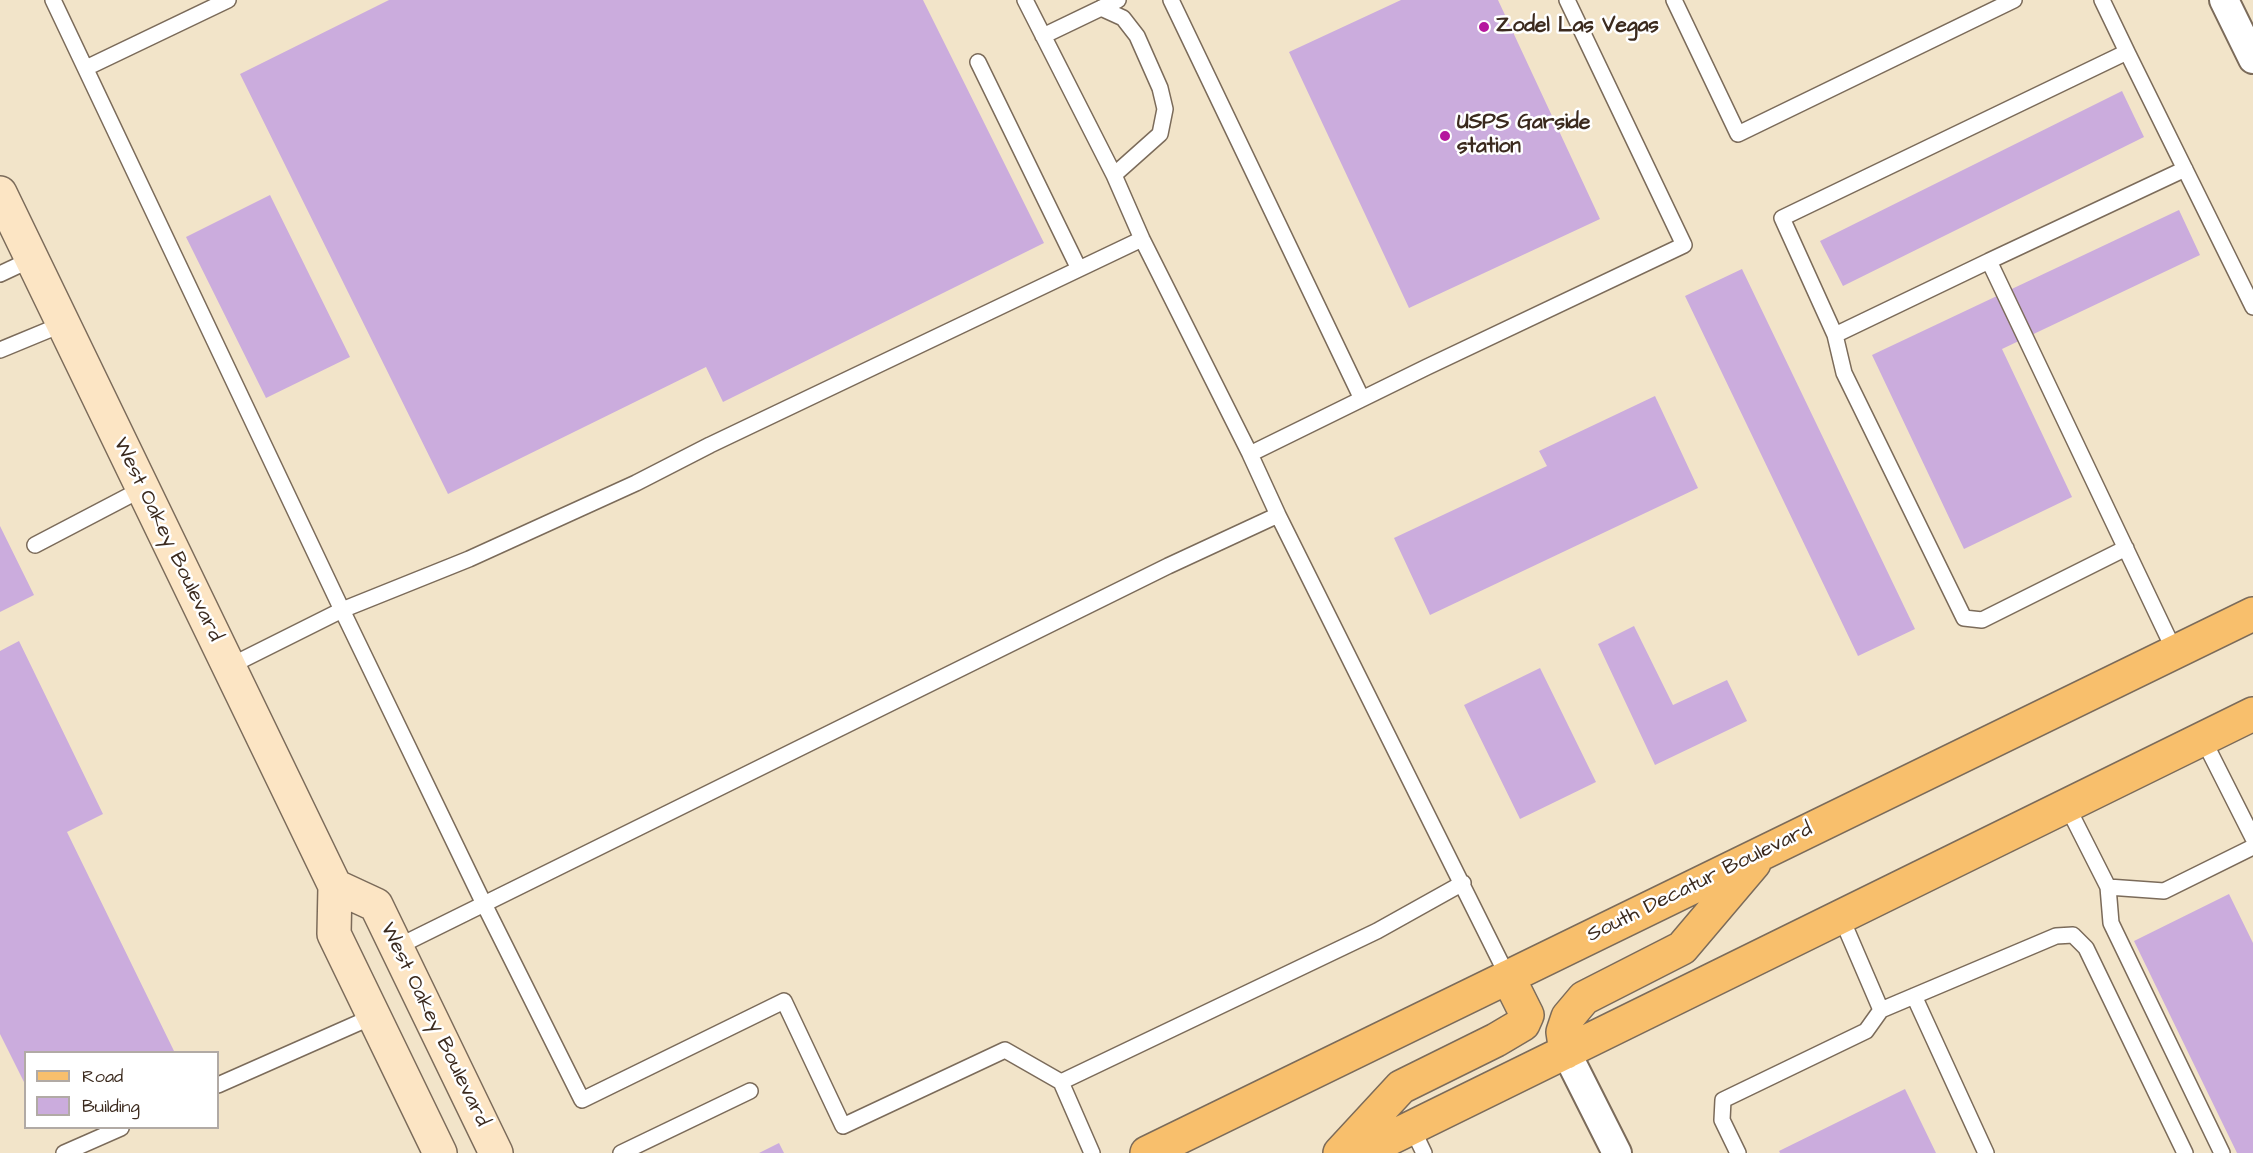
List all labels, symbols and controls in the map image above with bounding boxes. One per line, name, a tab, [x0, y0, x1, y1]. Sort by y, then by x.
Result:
place label: Zodel Las Vegas	[1496, 14, 1659, 40]
marker: Zodel Las Vegas	[1477, 20, 1491, 34]
place label: USPS Garside station	[1457, 111, 1590, 161]
marker: USPS Garside station	[1438, 129, 1452, 143]
street label: West Oakey Boulevard	[107, 434, 227, 646]
street label: South Decatur Boulevard	[1583, 817, 1817, 949]
street label: West Oakey Boulevard	[374, 919, 494, 1131]
legend	[24, 1051, 219, 1129]
text: Road	[82, 1064, 123, 1089]
text: Building	[82, 1094, 140, 1119]

